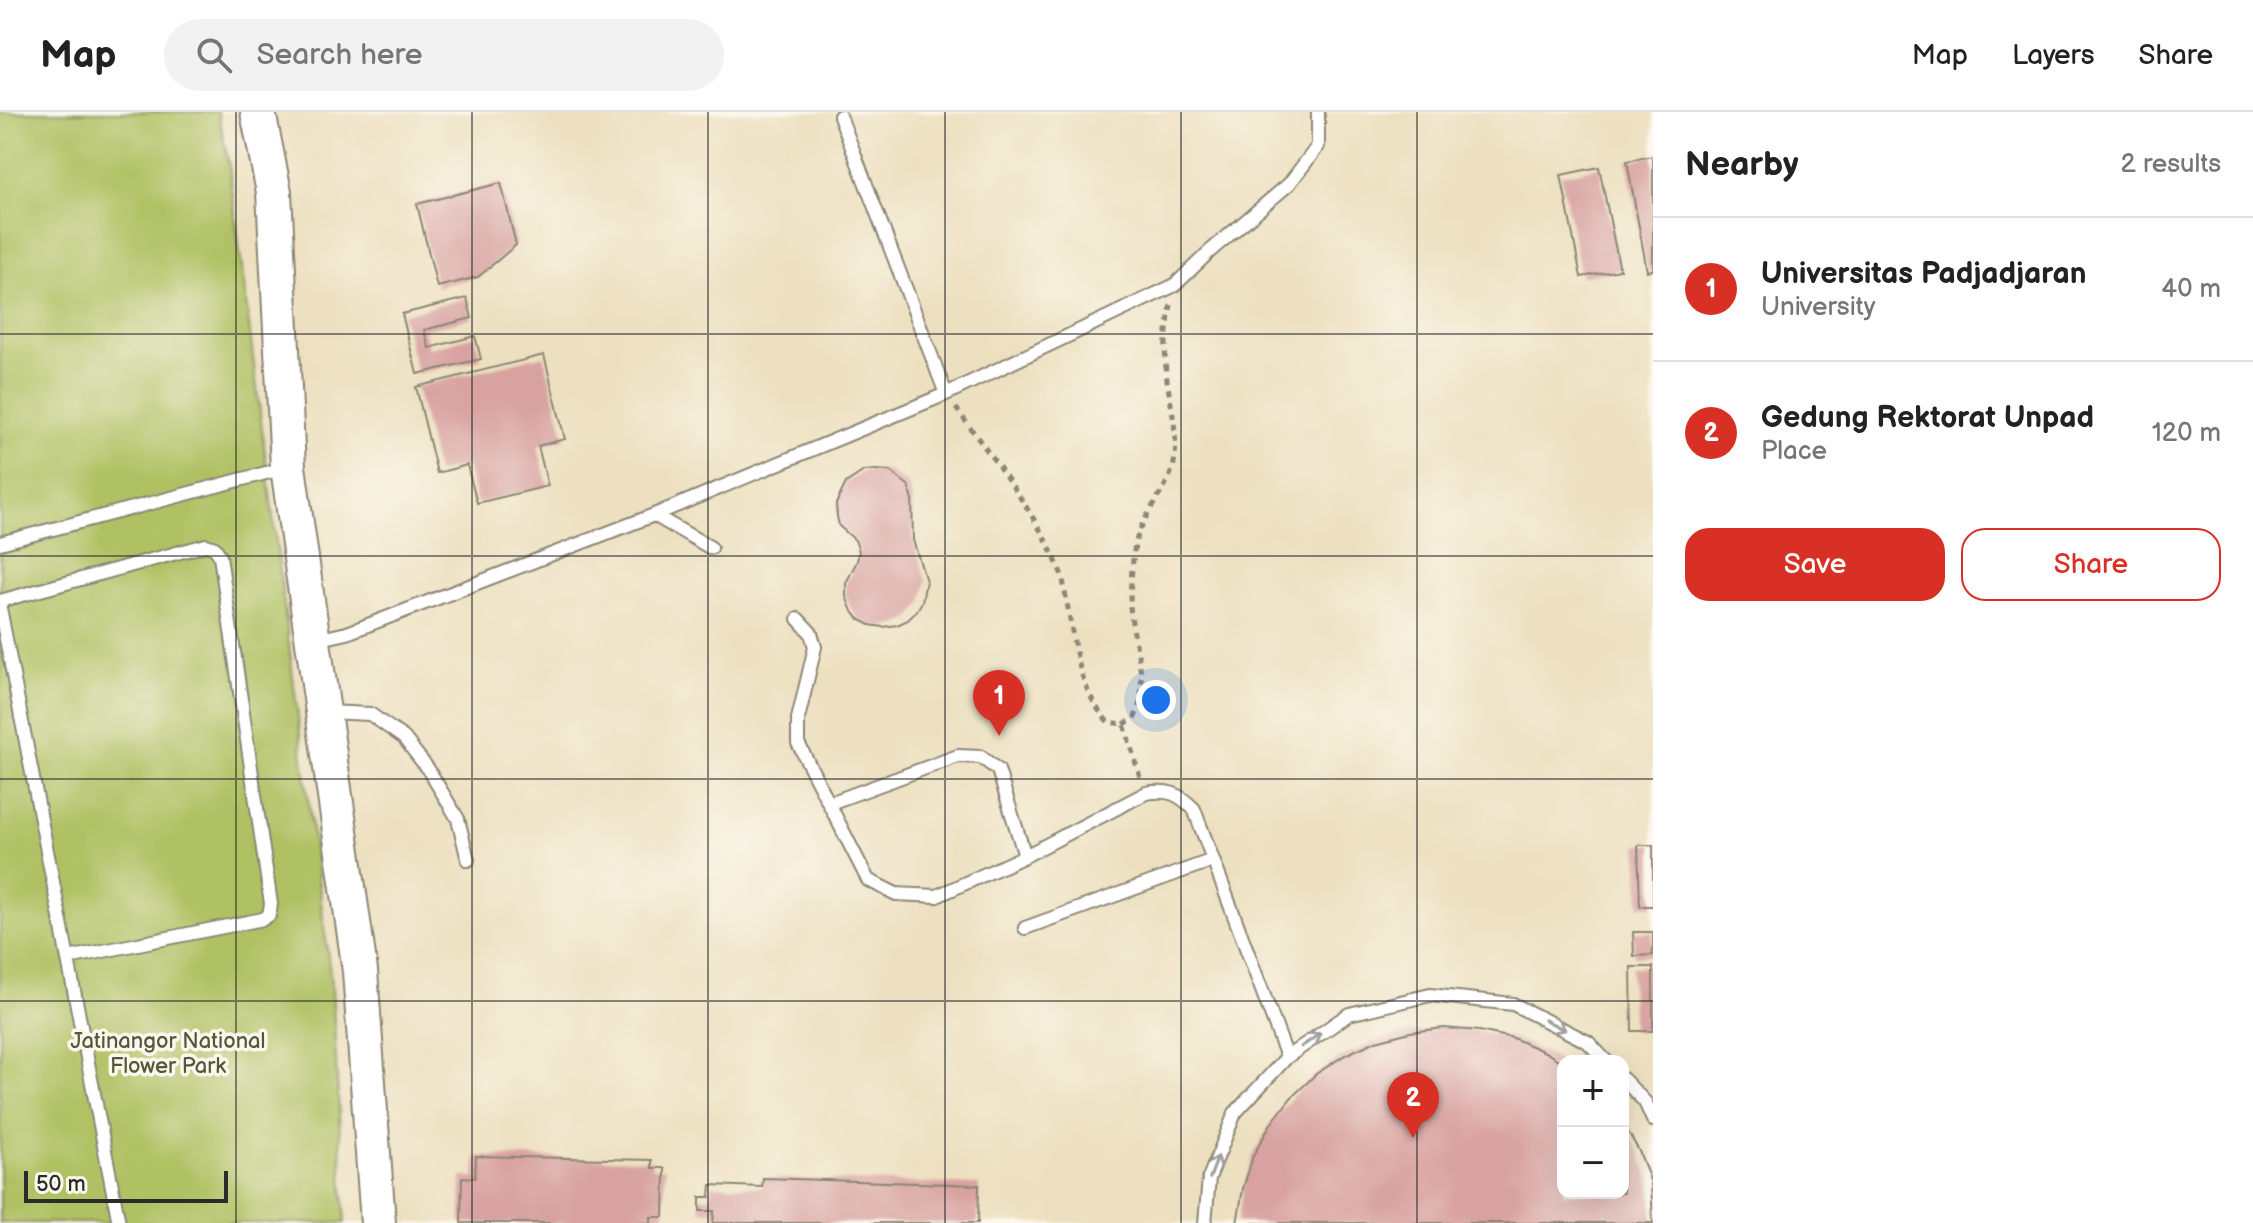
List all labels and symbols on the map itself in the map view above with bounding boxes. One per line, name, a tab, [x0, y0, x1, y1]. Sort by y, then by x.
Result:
pin: 1	[973, 670, 1025, 736]
your location	[1136, 680, 1176, 720]
one-way arrow	[1543, 1018, 1567, 1034]
park label: Jatinangor National Flower Park	[71, 1028, 265, 1080]
one-way arrow	[1300, 1032, 1322, 1048]
pin: 2	[1387, 1072, 1439, 1138]
one-way arrow	[1208, 1155, 1222, 1180]
scale bar	[24, 1167, 228, 1203]

